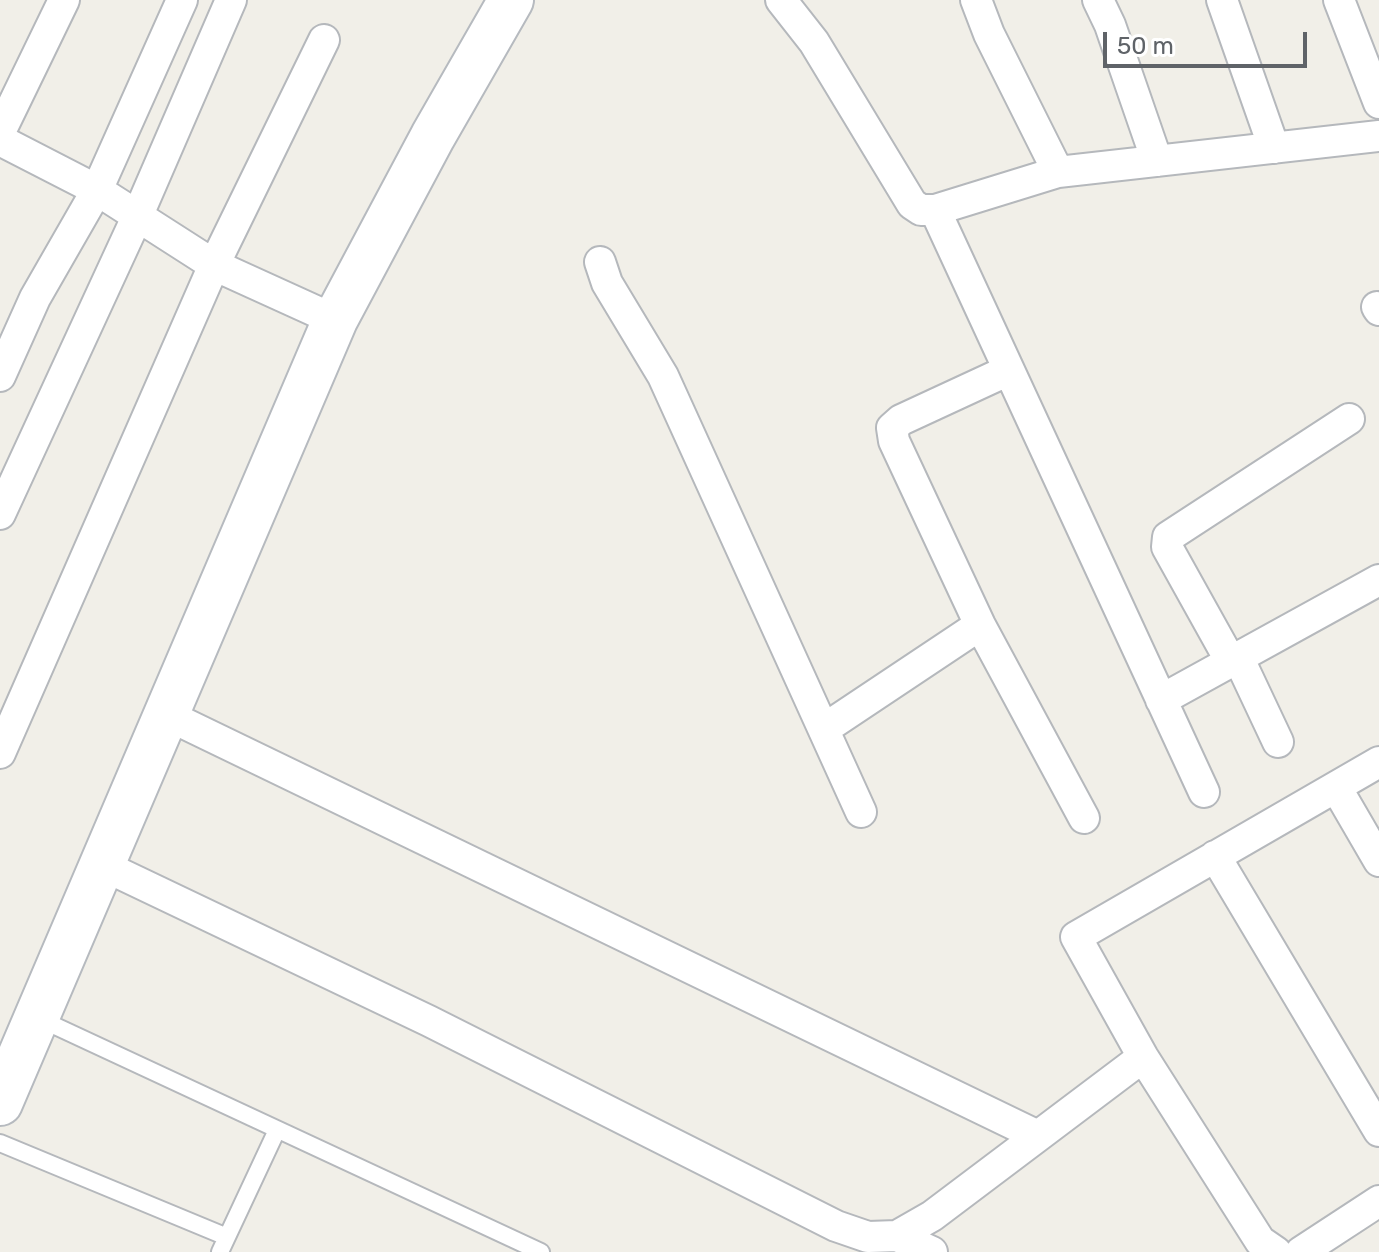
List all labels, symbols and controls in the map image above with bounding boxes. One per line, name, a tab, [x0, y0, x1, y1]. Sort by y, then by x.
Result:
scale bar	[1107, 16, 1311, 66]
text: 50 m	[1117, 32, 1174, 60]

